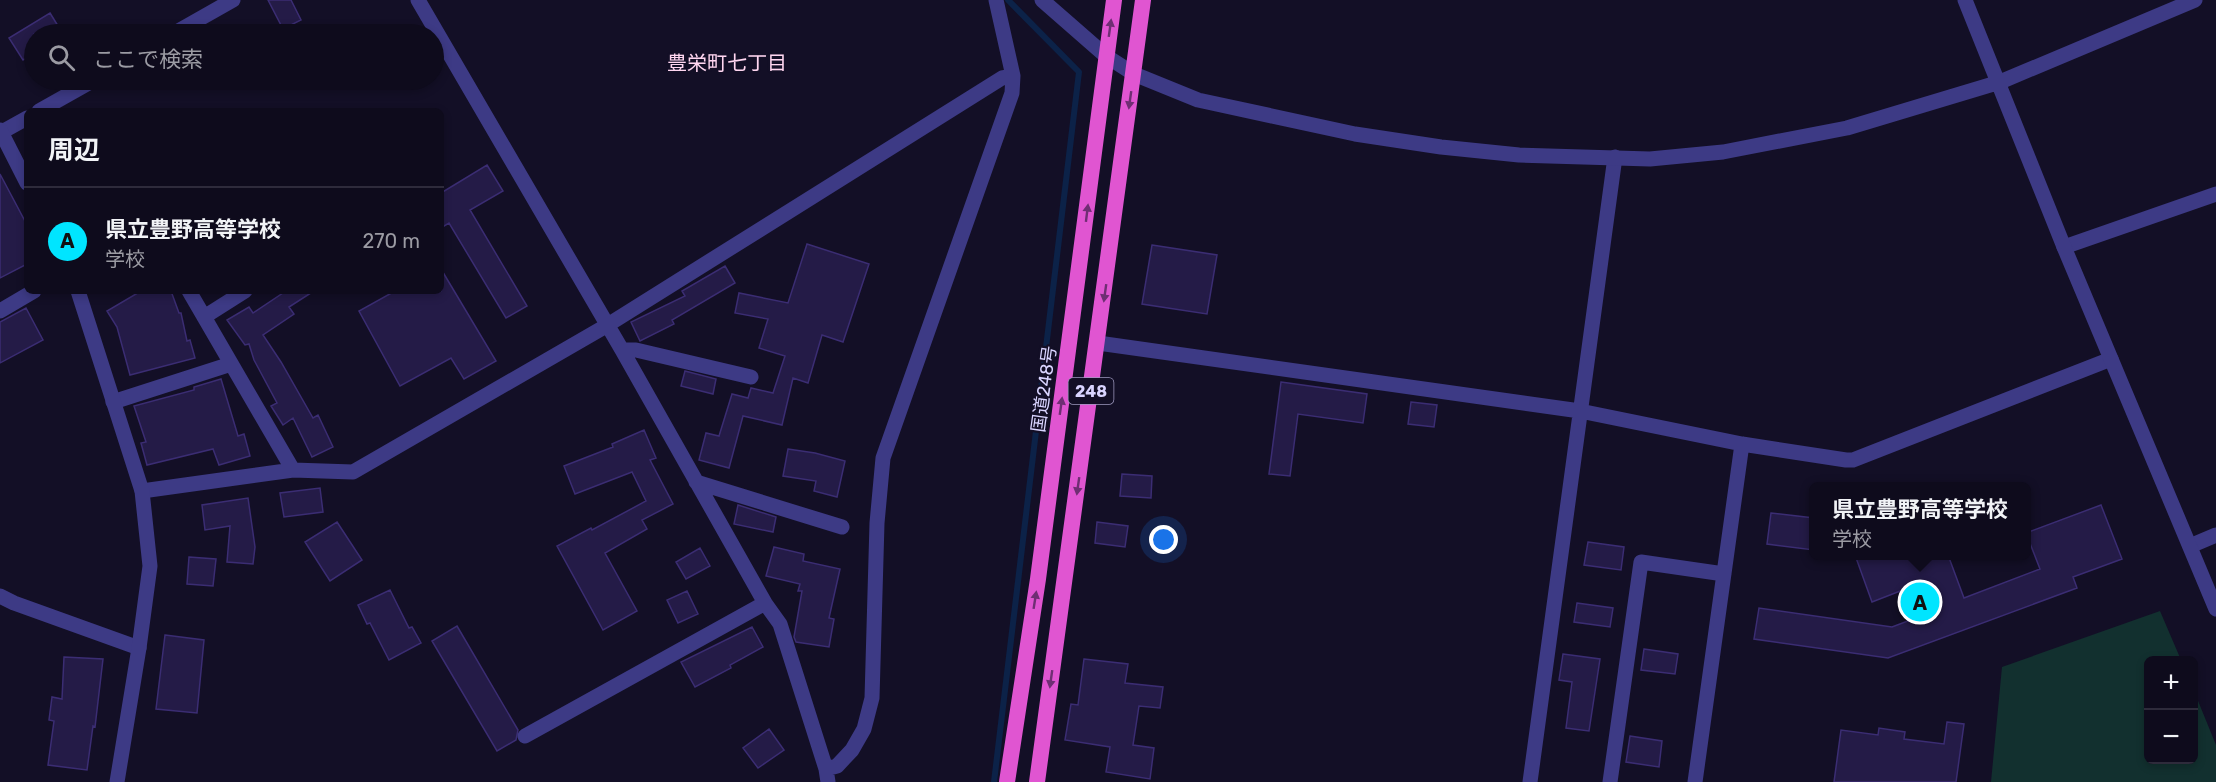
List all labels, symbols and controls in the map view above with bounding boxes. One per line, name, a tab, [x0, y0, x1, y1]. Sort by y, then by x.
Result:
one-way arrow	[1106, 18, 1115, 37]
search box	[24, 24, 444, 90]
icon: search	[45, 41, 78, 74]
text: ここで検索	[93, 46, 203, 73]
district label: 豊栄町七丁目	[667, 51, 787, 75]
one-way arrow	[1126, 90, 1135, 109]
text: 周辺	[48, 135, 100, 166]
one-way arrow	[1083, 204, 1092, 223]
text: 県立豊野高等学校	[105, 216, 281, 243]
text: A	[60, 229, 75, 253]
text: 270 m	[363, 229, 420, 253]
text: 学校	[105, 247, 145, 271]
one-way arrow	[1100, 284, 1109, 303]
street label: 国道248号	[1027, 344, 1061, 434]
road number: 248	[1068, 378, 1114, 404]
one-way arrow	[1056, 397, 1065, 416]
one-way arrow	[1074, 477, 1083, 496]
popup	[1809, 482, 2031, 560]
text: 県立豊野高等学校	[1832, 496, 2008, 523]
your location	[1149, 525, 1178, 554]
text: 学校	[1832, 527, 1872, 551]
pin: A	[1900, 580, 1940, 624]
one-way arrow	[1030, 590, 1039, 609]
map controls	[2144, 656, 2198, 764]
button: +	[2144, 656, 2198, 710]
one-way arrow	[1047, 670, 1056, 689]
button: −	[2144, 710, 2198, 764]

